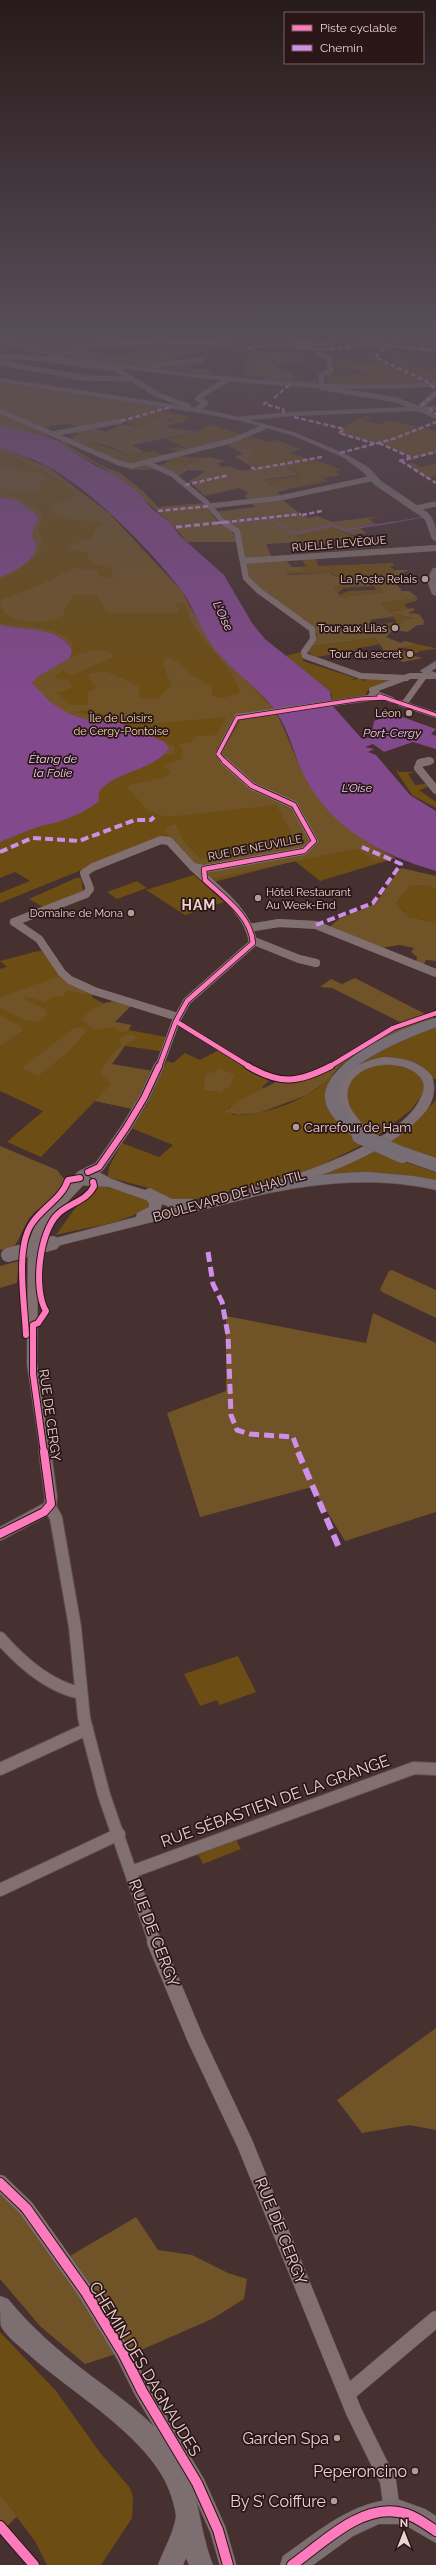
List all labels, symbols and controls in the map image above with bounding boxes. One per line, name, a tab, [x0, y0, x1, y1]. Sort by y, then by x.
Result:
legend	[284, 12, 424, 64]
text: Piste cyclable	[320, 21, 397, 35]
text: Chemin	[320, 41, 363, 55]
street label: RUELLE LEVÊQUE	[291, 532, 387, 555]
place label: La Poste Relais	[340, 573, 417, 586]
marker: La Poste Relais	[420, 574, 430, 584]
water label: L'Oise	[210, 599, 236, 634]
place label: Tour aux Lilas	[318, 622, 387, 635]
marker: Tour aux Lilas	[390, 623, 400, 633]
place label: Tour du secret	[329, 648, 402, 661]
marker: Tour du secret	[405, 649, 415, 659]
place label: Léon	[375, 707, 401, 720]
marker: Léon	[404, 708, 414, 718]
park label: Île de Loisirs de Cergy-Pontoise	[73, 711, 169, 738]
water label: Port-Cergy	[363, 726, 422, 740]
water label: Étang de la Folie	[29, 752, 78, 780]
water label: L’Oise	[342, 781, 373, 795]
street label: RUE DE NEUVILLE	[207, 832, 303, 864]
place label: Hôtel Restaurant Au Week-End	[266, 886, 351, 912]
marker: Hôtel Restaurant Au Week-End	[253, 893, 263, 903]
district label: HAM	[182, 897, 216, 913]
place label: Domaine de Mona	[30, 907, 123, 920]
marker: Domaine de Mona	[126, 908, 136, 918]
place label: Carrefour de Ham	[304, 1120, 411, 1135]
marker: Carrefour de Ham	[291, 1122, 301, 1132]
street label: BOULEVARD DE L'HAUTIL	[151, 1167, 307, 1225]
street label: RUE DE CERGY	[36, 1368, 64, 1462]
street label: RUE SÉBASTIEN DE LA GRANGE	[158, 1750, 392, 1851]
street label: RUE DE CERGY	[125, 1876, 184, 1990]
street label: RUE DE CERGY	[251, 2175, 311, 2288]
street label: CHEMIN DES DAGNAUDES	[85, 2278, 205, 2460]
place label: Garden Spa	[242, 2429, 329, 2448]
marker: Garden Spa	[332, 2433, 342, 2443]
place label: Peperoncino	[313, 2462, 407, 2481]
marker: Peperoncino	[410, 2466, 420, 2476]
place label: By S’ Coiffure	[230, 2492, 326, 2511]
marker: By S’ Coiffure	[329, 2496, 339, 2506]
north arrow	[384, 2513, 424, 2553]
text: N	[400, 2517, 408, 2530]

